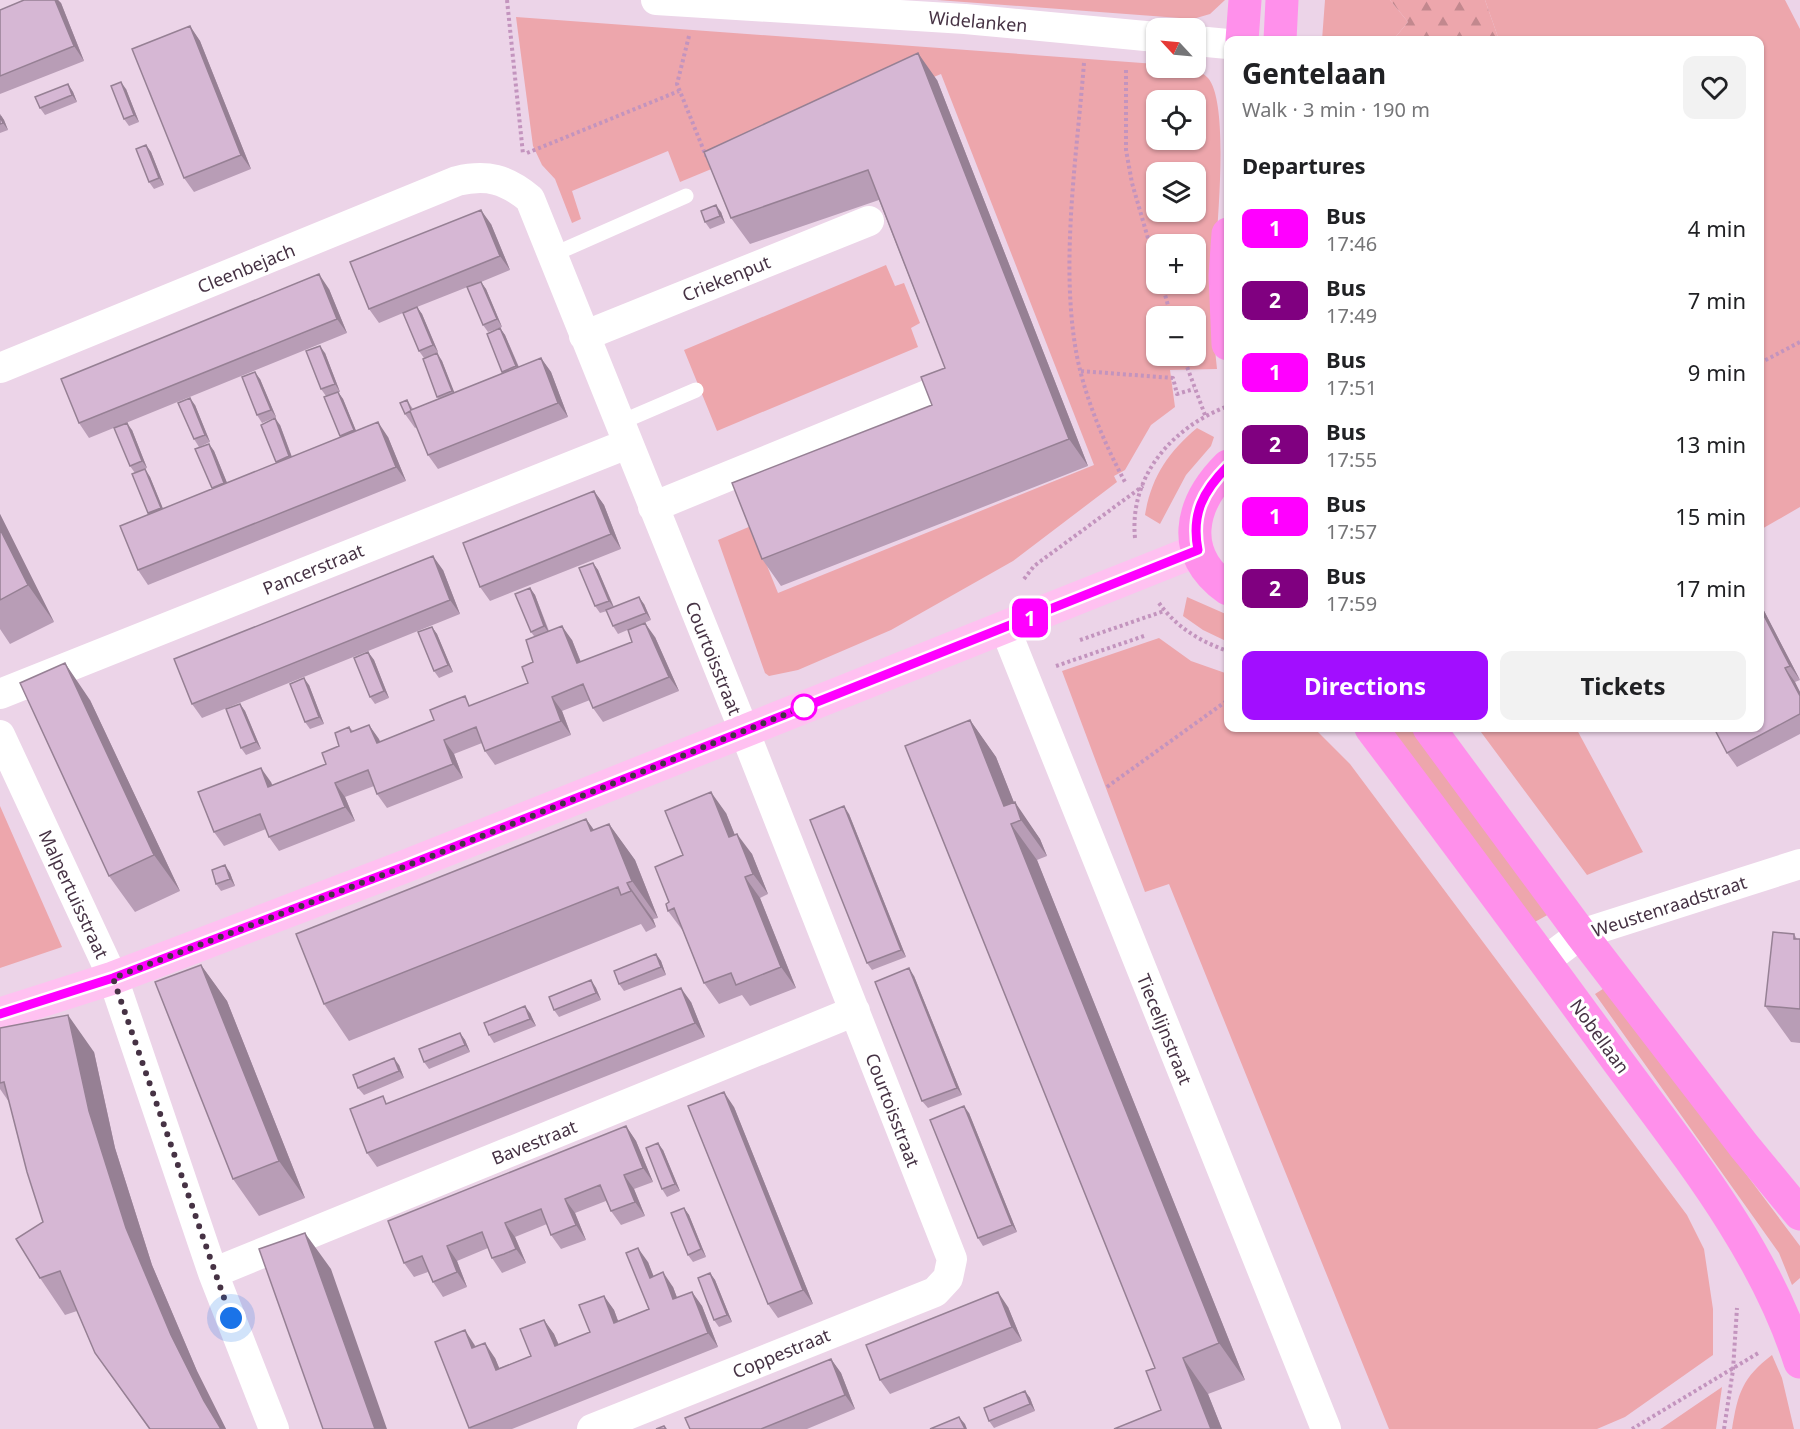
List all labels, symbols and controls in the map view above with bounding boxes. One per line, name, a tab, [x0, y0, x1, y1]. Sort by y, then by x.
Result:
street label: Widelanken	[927, 5, 1029, 37]
north arrow	[1146, 18, 1206, 78]
map controls	[1146, 18, 1206, 366]
text: Gentelaan	[1242, 54, 1386, 92]
button: heart	[1683, 56, 1746, 119]
button: locate	[1146, 90, 1206, 150]
text: Walk · 3 min · 190 m	[1242, 96, 1430, 123]
text: Departures	[1242, 150, 1366, 180]
button: layers	[1146, 162, 1206, 222]
text: Bus	[1326, 200, 1366, 230]
text: 4 min	[1688, 213, 1746, 243]
text: 1	[1269, 214, 1281, 242]
text: 17:46	[1326, 230, 1377, 257]
button: +	[1146, 234, 1206, 294]
street label: Cleenbejach	[194, 238, 298, 298]
street label: Criekenput	[678, 249, 774, 307]
text: Bus	[1326, 272, 1366, 302]
text: 7 min	[1688, 285, 1746, 315]
text: 2	[1269, 286, 1281, 314]
text: 17:49	[1326, 302, 1377, 329]
button: −	[1146, 306, 1206, 366]
text: Bus	[1326, 344, 1366, 374]
text: 9 min	[1688, 357, 1746, 387]
text: 1	[1269, 358, 1281, 386]
text: 17:51	[1326, 374, 1377, 401]
text: Bus	[1326, 416, 1366, 446]
text: 13 min	[1675, 429, 1746, 459]
text: 2	[1269, 430, 1281, 458]
text: 17:55	[1326, 446, 1377, 473]
text: Bus	[1326, 488, 1366, 518]
text: 15 min	[1675, 501, 1746, 531]
text: 1	[1269, 502, 1281, 530]
text: 17:57	[1326, 518, 1377, 545]
street label: Pancerstraat	[259, 538, 368, 600]
text: Bus	[1326, 560, 1366, 590]
text: 17 min	[1675, 573, 1746, 603]
text: 2	[1269, 574, 1281, 602]
text: 17:59	[1326, 590, 1377, 617]
street label: Courtoisstraat	[680, 598, 748, 719]
line badge: 1	[1010, 598, 1050, 638]
text: 1	[1024, 604, 1036, 632]
button: Directions	[1242, 651, 1488, 720]
button: Tickets	[1500, 651, 1746, 720]
unlabelled marker	[791, 694, 817, 720]
street label: Malpertuisstraat	[34, 826, 115, 963]
street label: Weustenraadstraat	[1589, 870, 1750, 942]
street label: Tiecelijnstraat	[1132, 970, 1198, 1088]
street label: Nobellaan	[1565, 994, 1635, 1078]
street label: Courtoisstraat	[860, 1050, 926, 1171]
street label: Bavestraat	[488, 1114, 581, 1170]
your location	[216, 1303, 246, 1333]
street label: Coppestraat	[729, 1322, 834, 1384]

